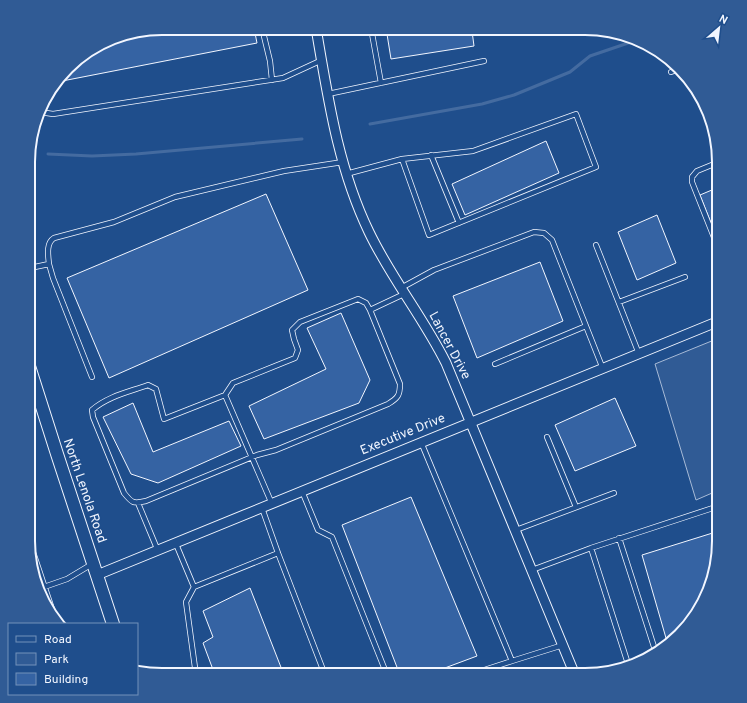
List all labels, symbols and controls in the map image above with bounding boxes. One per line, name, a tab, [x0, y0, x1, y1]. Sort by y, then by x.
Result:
north arrow	[699, 8, 739, 48]
text: N	[716, 12, 730, 28]
street label: Lancer Drive	[424, 309, 474, 383]
street label: Executive Drive	[358, 411, 448, 459]
street label: North Lenola Road	[59, 437, 109, 545]
legend	[8, 623, 138, 695]
text: Road	[44, 632, 72, 648]
text: Park	[44, 652, 69, 668]
text: Building	[44, 672, 88, 688]

